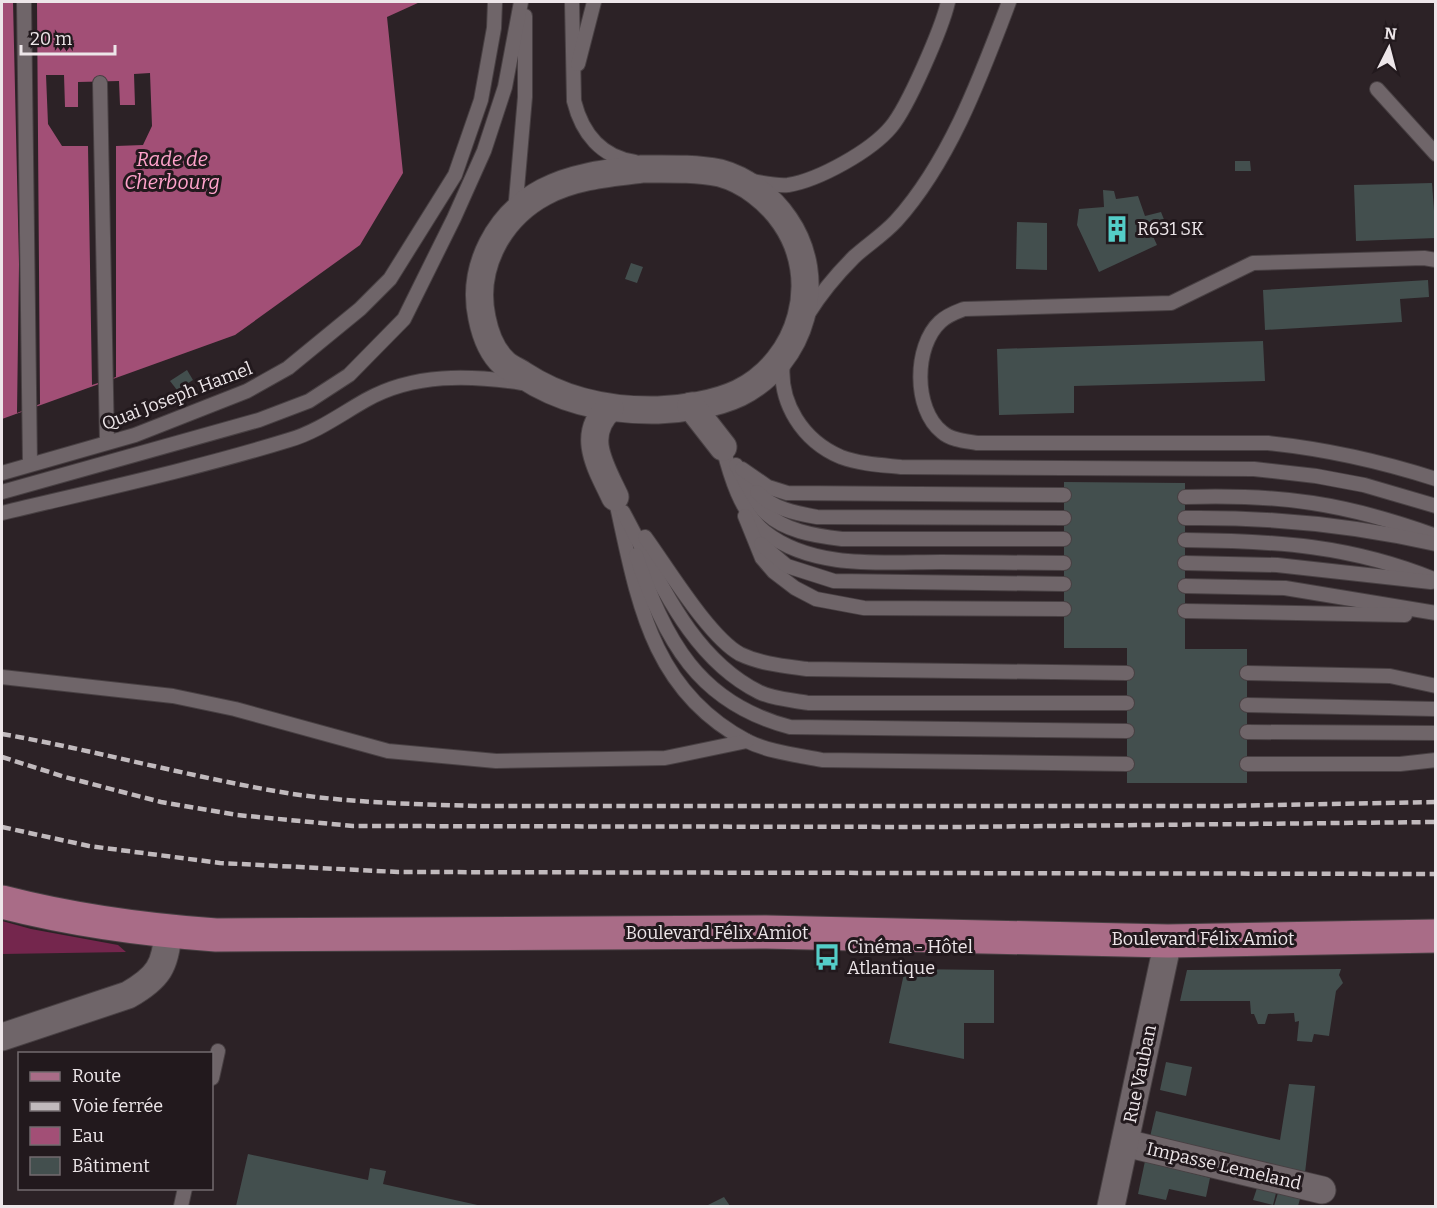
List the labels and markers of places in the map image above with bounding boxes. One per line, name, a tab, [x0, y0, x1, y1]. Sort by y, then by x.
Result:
building icon: R631 SK	[1102, 214, 1132, 244]
place label: R631 SK	[1137, 218, 1204, 240]
place label: Cinéma - Hôtel Atlantique	[847, 936, 973, 979]
bus stop icon: Cinéma - Hôtel Atlantique	[812, 942, 842, 972]

